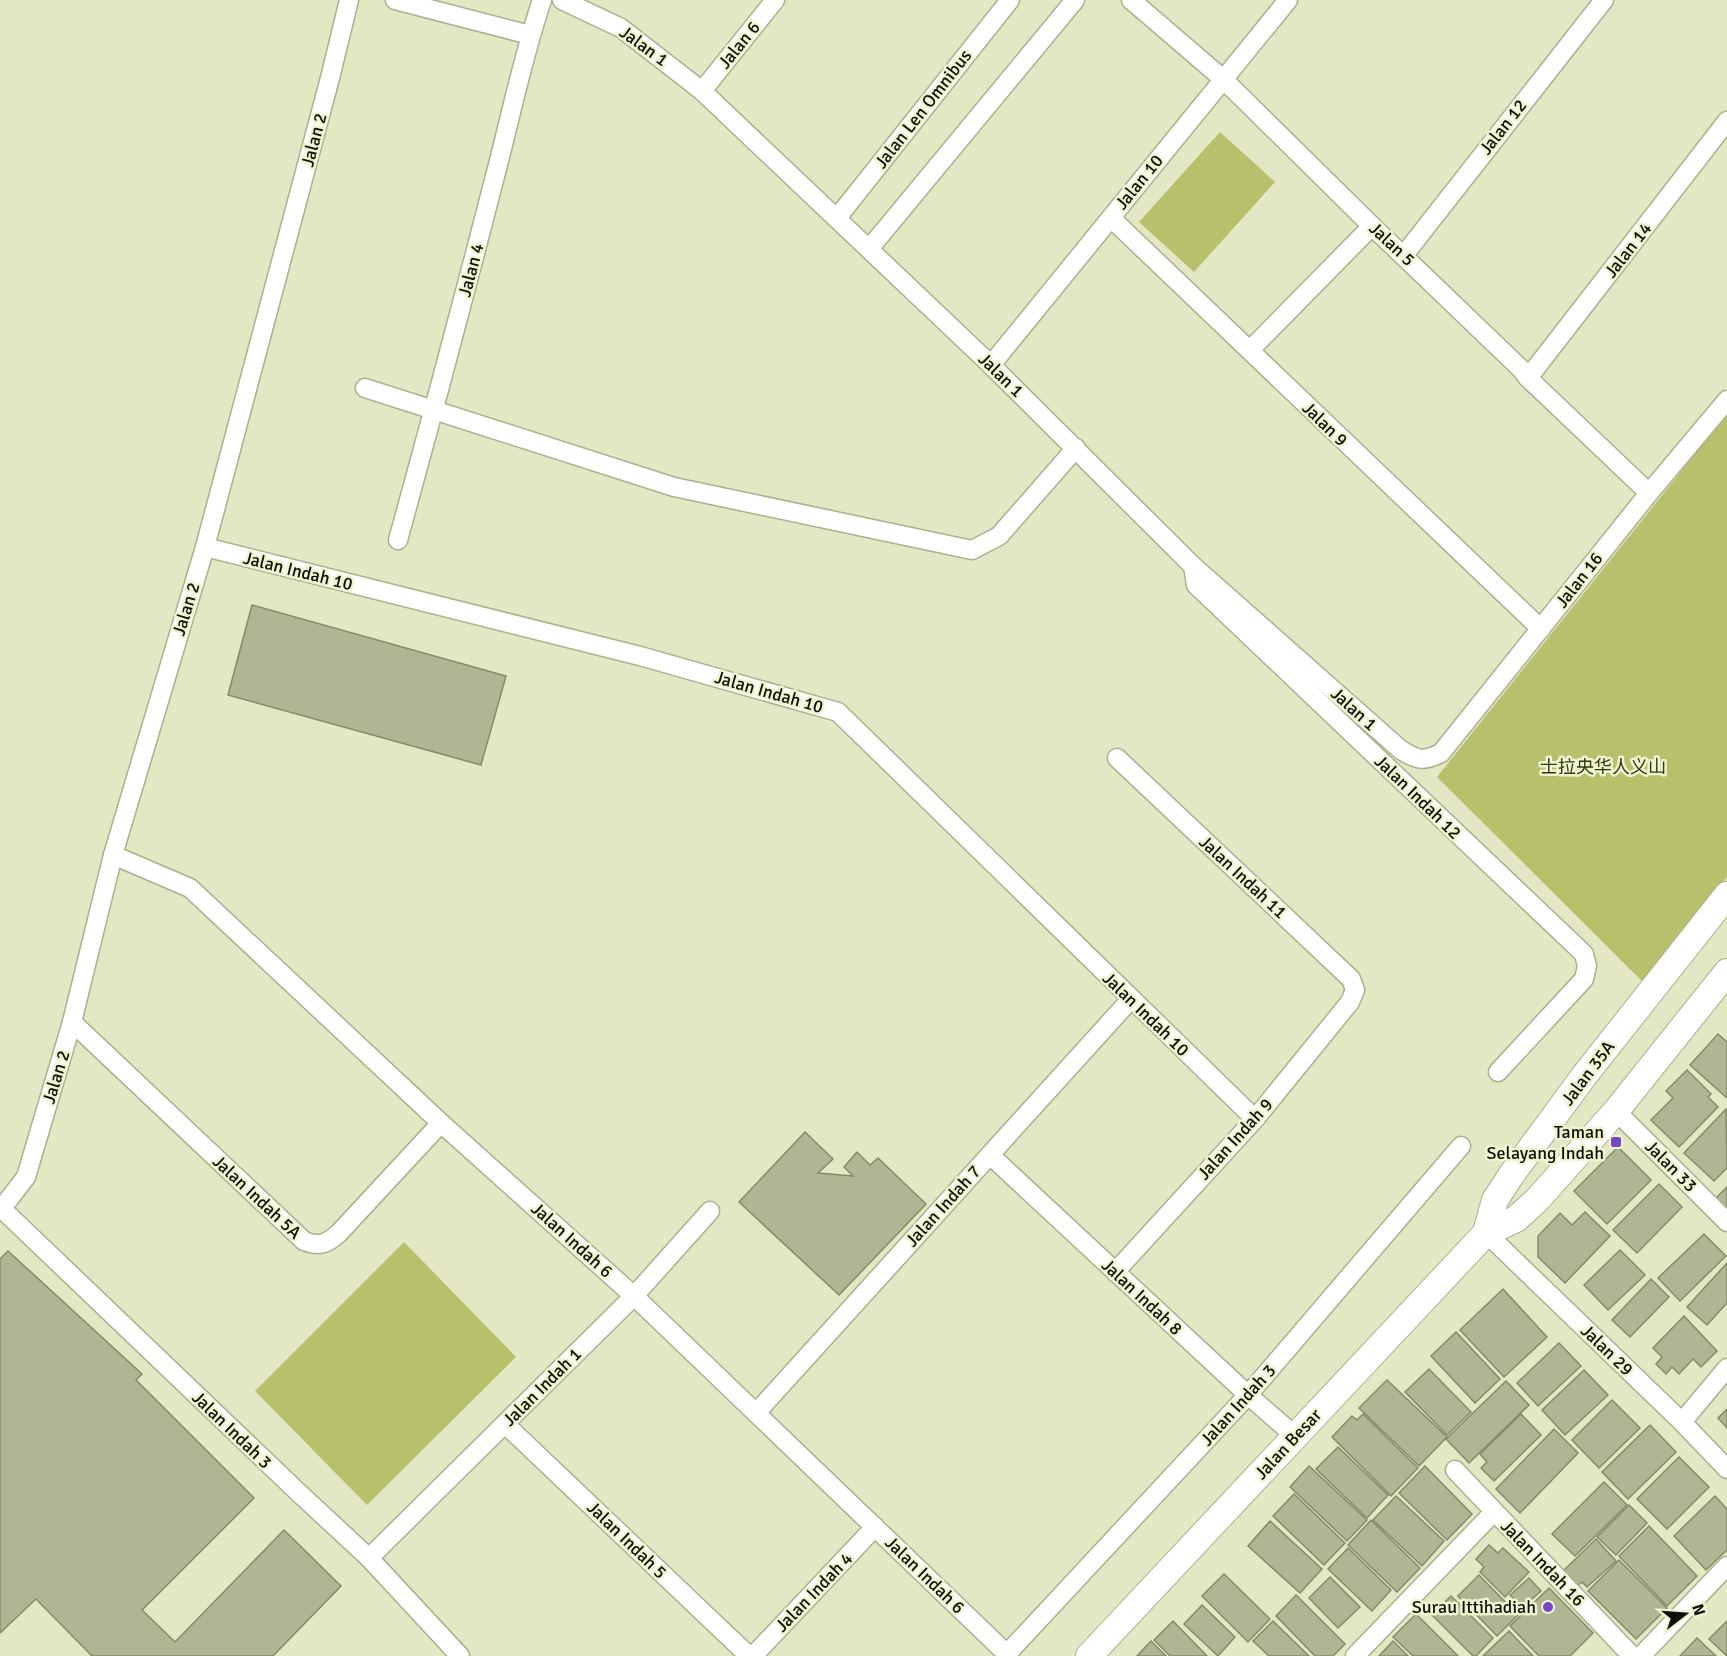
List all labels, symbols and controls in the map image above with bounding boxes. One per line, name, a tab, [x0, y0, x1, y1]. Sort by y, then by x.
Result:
street label: Jalan 6	[713, 17, 765, 73]
street label: Jalan 1	[615, 21, 673, 71]
street label: Jalan Len Omnibus	[870, 45, 976, 173]
street label: Jalan 12	[1475, 95, 1531, 159]
street label: Jalan 2	[296, 111, 332, 169]
street label: Jalan 10	[1110, 150, 1168, 214]
street label: Jalan 5	[1365, 217, 1419, 271]
street label: Jalan 14	[1600, 218, 1657, 282]
street label: Jalan 4	[453, 240, 489, 299]
street label: Jalan 1	[974, 348, 1028, 402]
street label: Jalan 9	[1298, 397, 1352, 451]
street label: Jalan Indah 10	[241, 547, 355, 595]
street label: Jalan 16	[1551, 548, 1607, 612]
street label: Jalan 2	[167, 580, 205, 638]
street label: Jalan Indah 10	[712, 666, 826, 718]
street label: Jalan 1	[1326, 683, 1382, 735]
street label: Jalan Indah 12	[1370, 750, 1466, 844]
park label: 士拉央华人义山	[1540, 756, 1666, 778]
street label: Jalan Indah 11	[1195, 831, 1291, 923]
street label: Jalan Indah 10	[1098, 967, 1194, 1061]
street label: Jalan 35A	[1557, 1036, 1619, 1110]
street label: Jalan 2	[37, 1048, 75, 1106]
street label: Jalan Indah 9	[1193, 1094, 1277, 1184]
place label: Taman Selayang Indah	[1487, 1121, 1604, 1164]
marker: Taman Selayang Indah	[1609, 1135, 1623, 1149]
street label: Jalan 33	[1640, 1135, 1702, 1197]
street label: Jalan Indah 5A	[208, 1150, 306, 1244]
street label: Jalan Indah 7	[901, 1161, 985, 1251]
street label: Jalan Indah 6	[527, 1198, 617, 1282]
street label: Jalan Indah 8	[1097, 1254, 1187, 1340]
street label: Jalan 29	[1576, 1320, 1638, 1380]
street label: Jalan Indah 1	[498, 1343, 586, 1431]
street label: Jalan Indah 3	[1196, 1360, 1280, 1450]
street label: Jalan Indah 3	[188, 1387, 276, 1473]
street label: Jalan Besar	[1250, 1404, 1326, 1484]
street label: Jalan Indah 5	[583, 1497, 671, 1583]
street label: Jalan Indah 16	[1496, 1515, 1590, 1611]
street label: Jalan Indah 6	[881, 1532, 969, 1618]
street label: Jalan Indah 4	[771, 1547, 858, 1636]
north arrow	[1655, 1584, 1715, 1644]
place label: Surau Ittihadiah	[1412, 1596, 1536, 1618]
marker: Surau Ittihadiah	[1541, 1600, 1555, 1614]
text: N	[1687, 1602, 1710, 1618]

